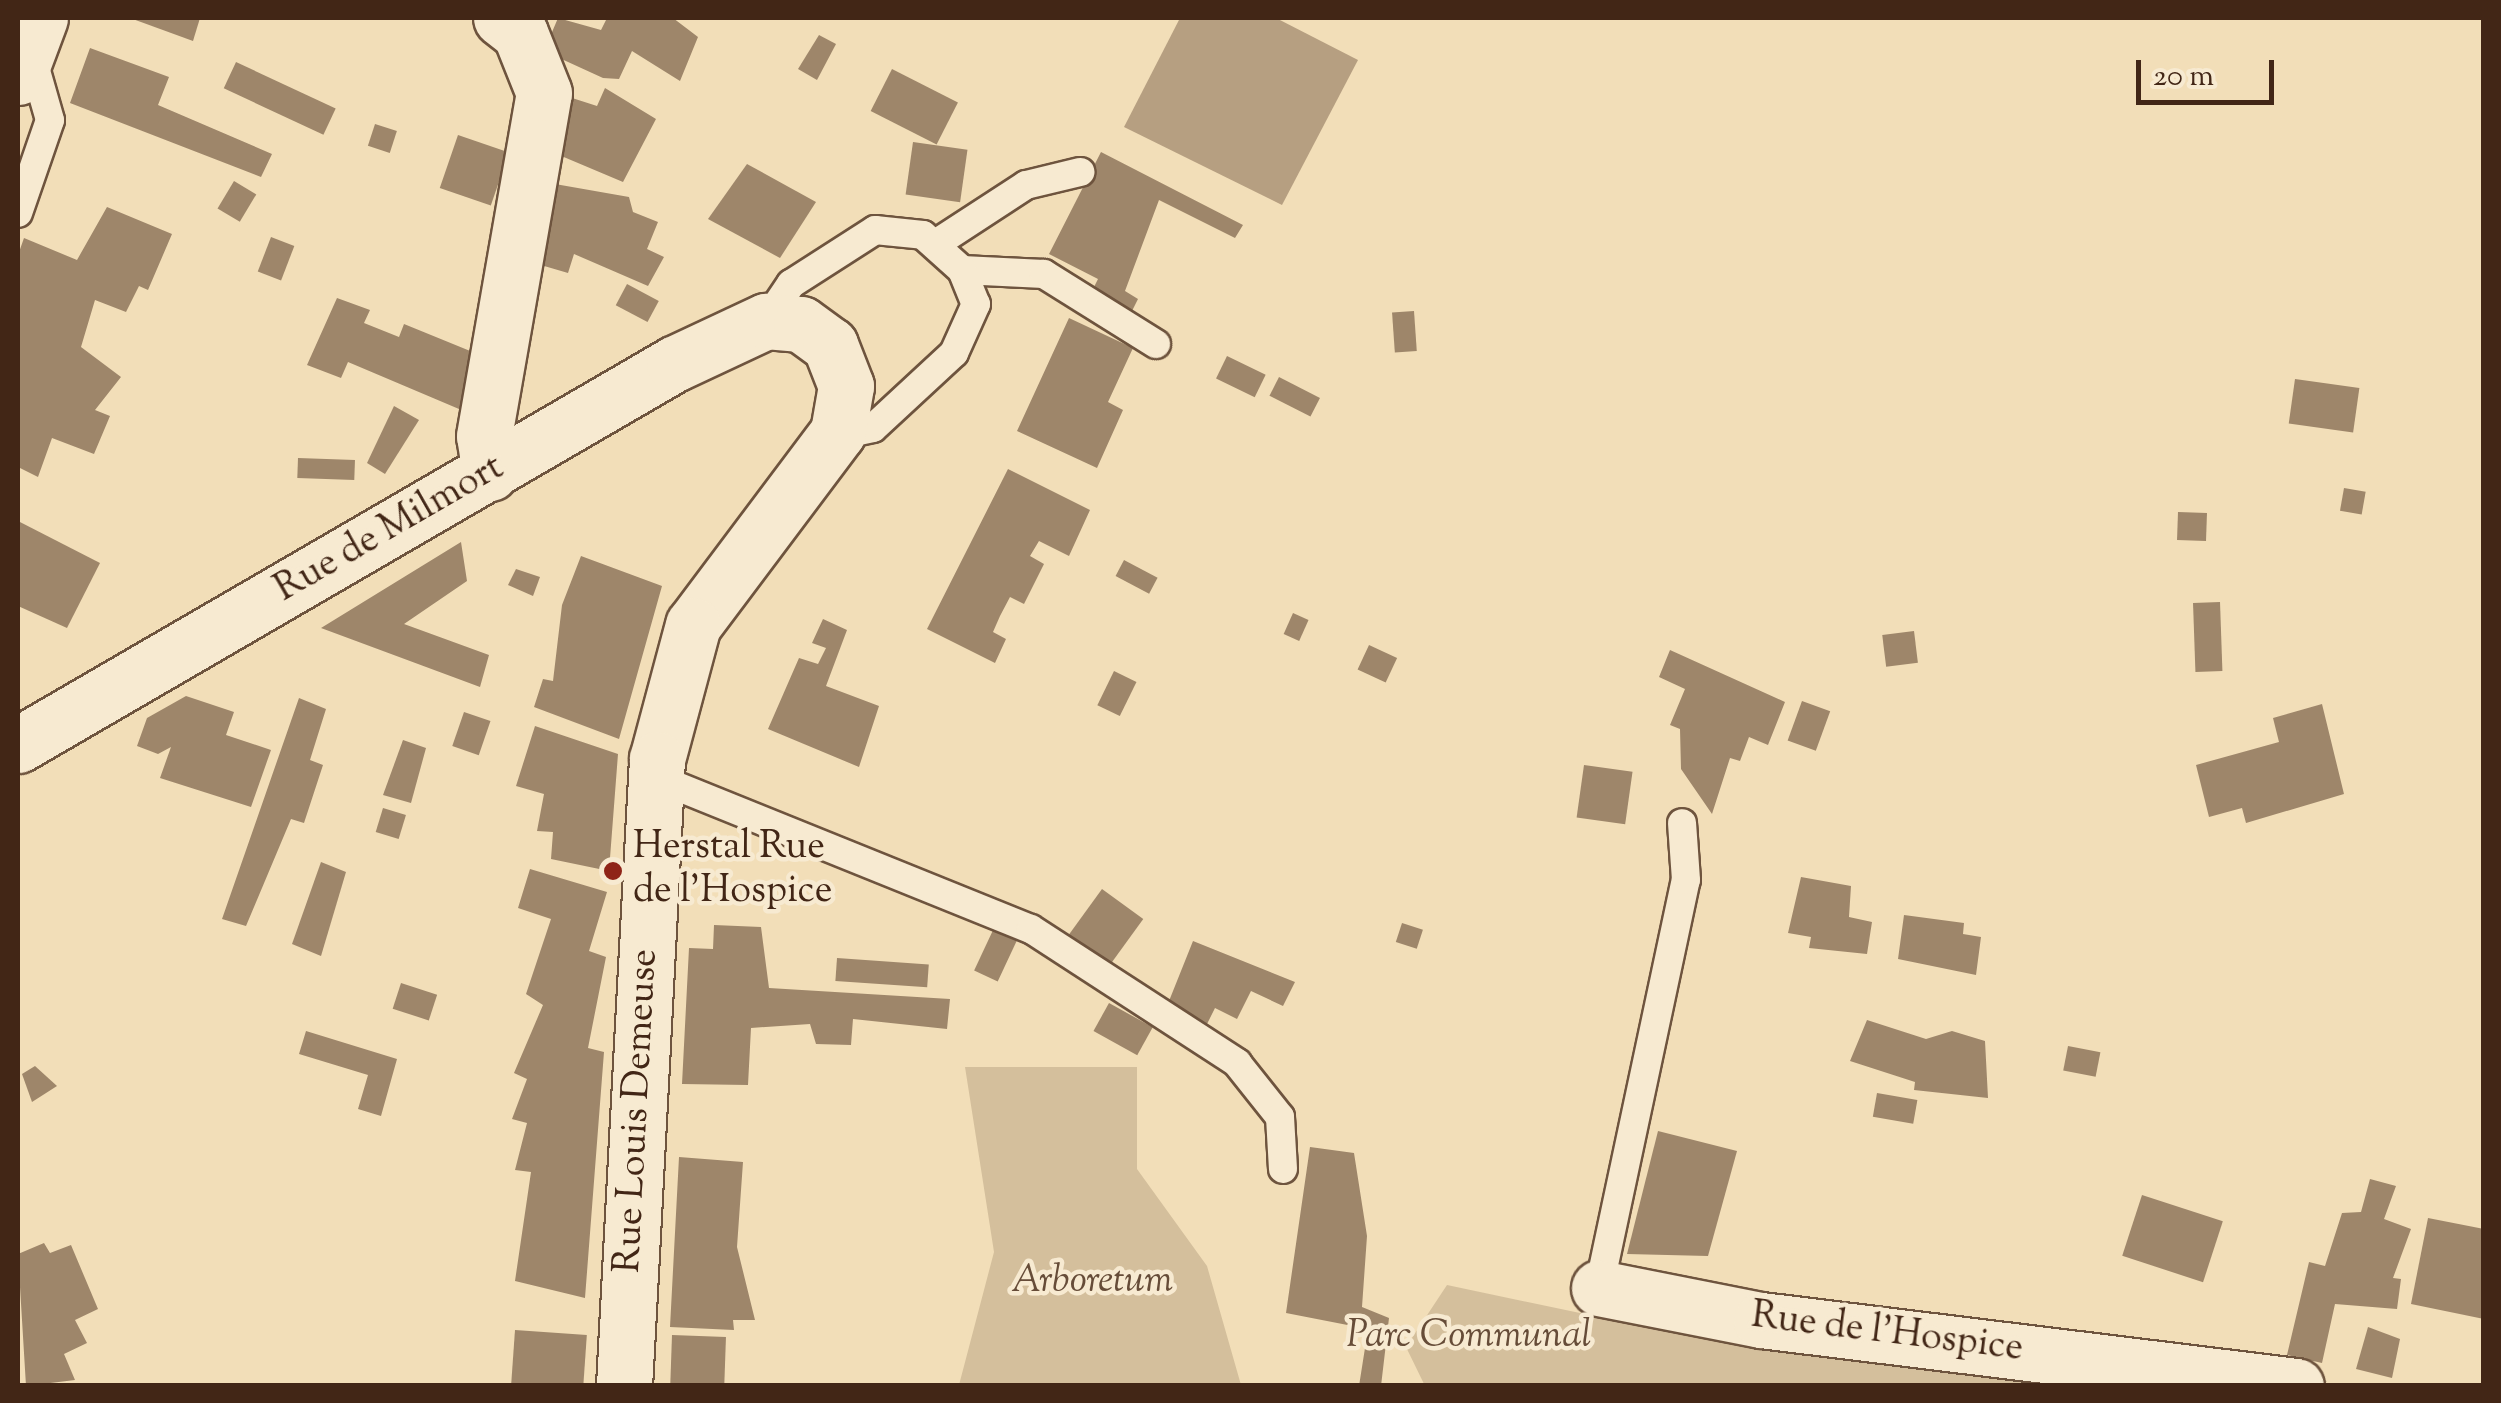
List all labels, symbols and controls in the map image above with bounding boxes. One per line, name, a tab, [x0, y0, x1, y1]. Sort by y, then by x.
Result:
scale bar	[2141, 40, 2278, 102]
text: 20 m	[2153, 56, 2214, 99]
street label: Rue de Milmort	[268, 446, 512, 614]
place label: Herstal Rue de l'Hospice	[633, 826, 832, 916]
marker: Herstal Rue de l'Hospice	[602, 860, 624, 882]
street label: Rue Louis Demeuse	[607, 948, 669, 1274]
park label: Arboretum	[1011, 1260, 1173, 1306]
street label: Rue de l'Hospice	[1749, 1295, 2025, 1373]
park label: Parc Communal	[1347, 1315, 1591, 1361]

